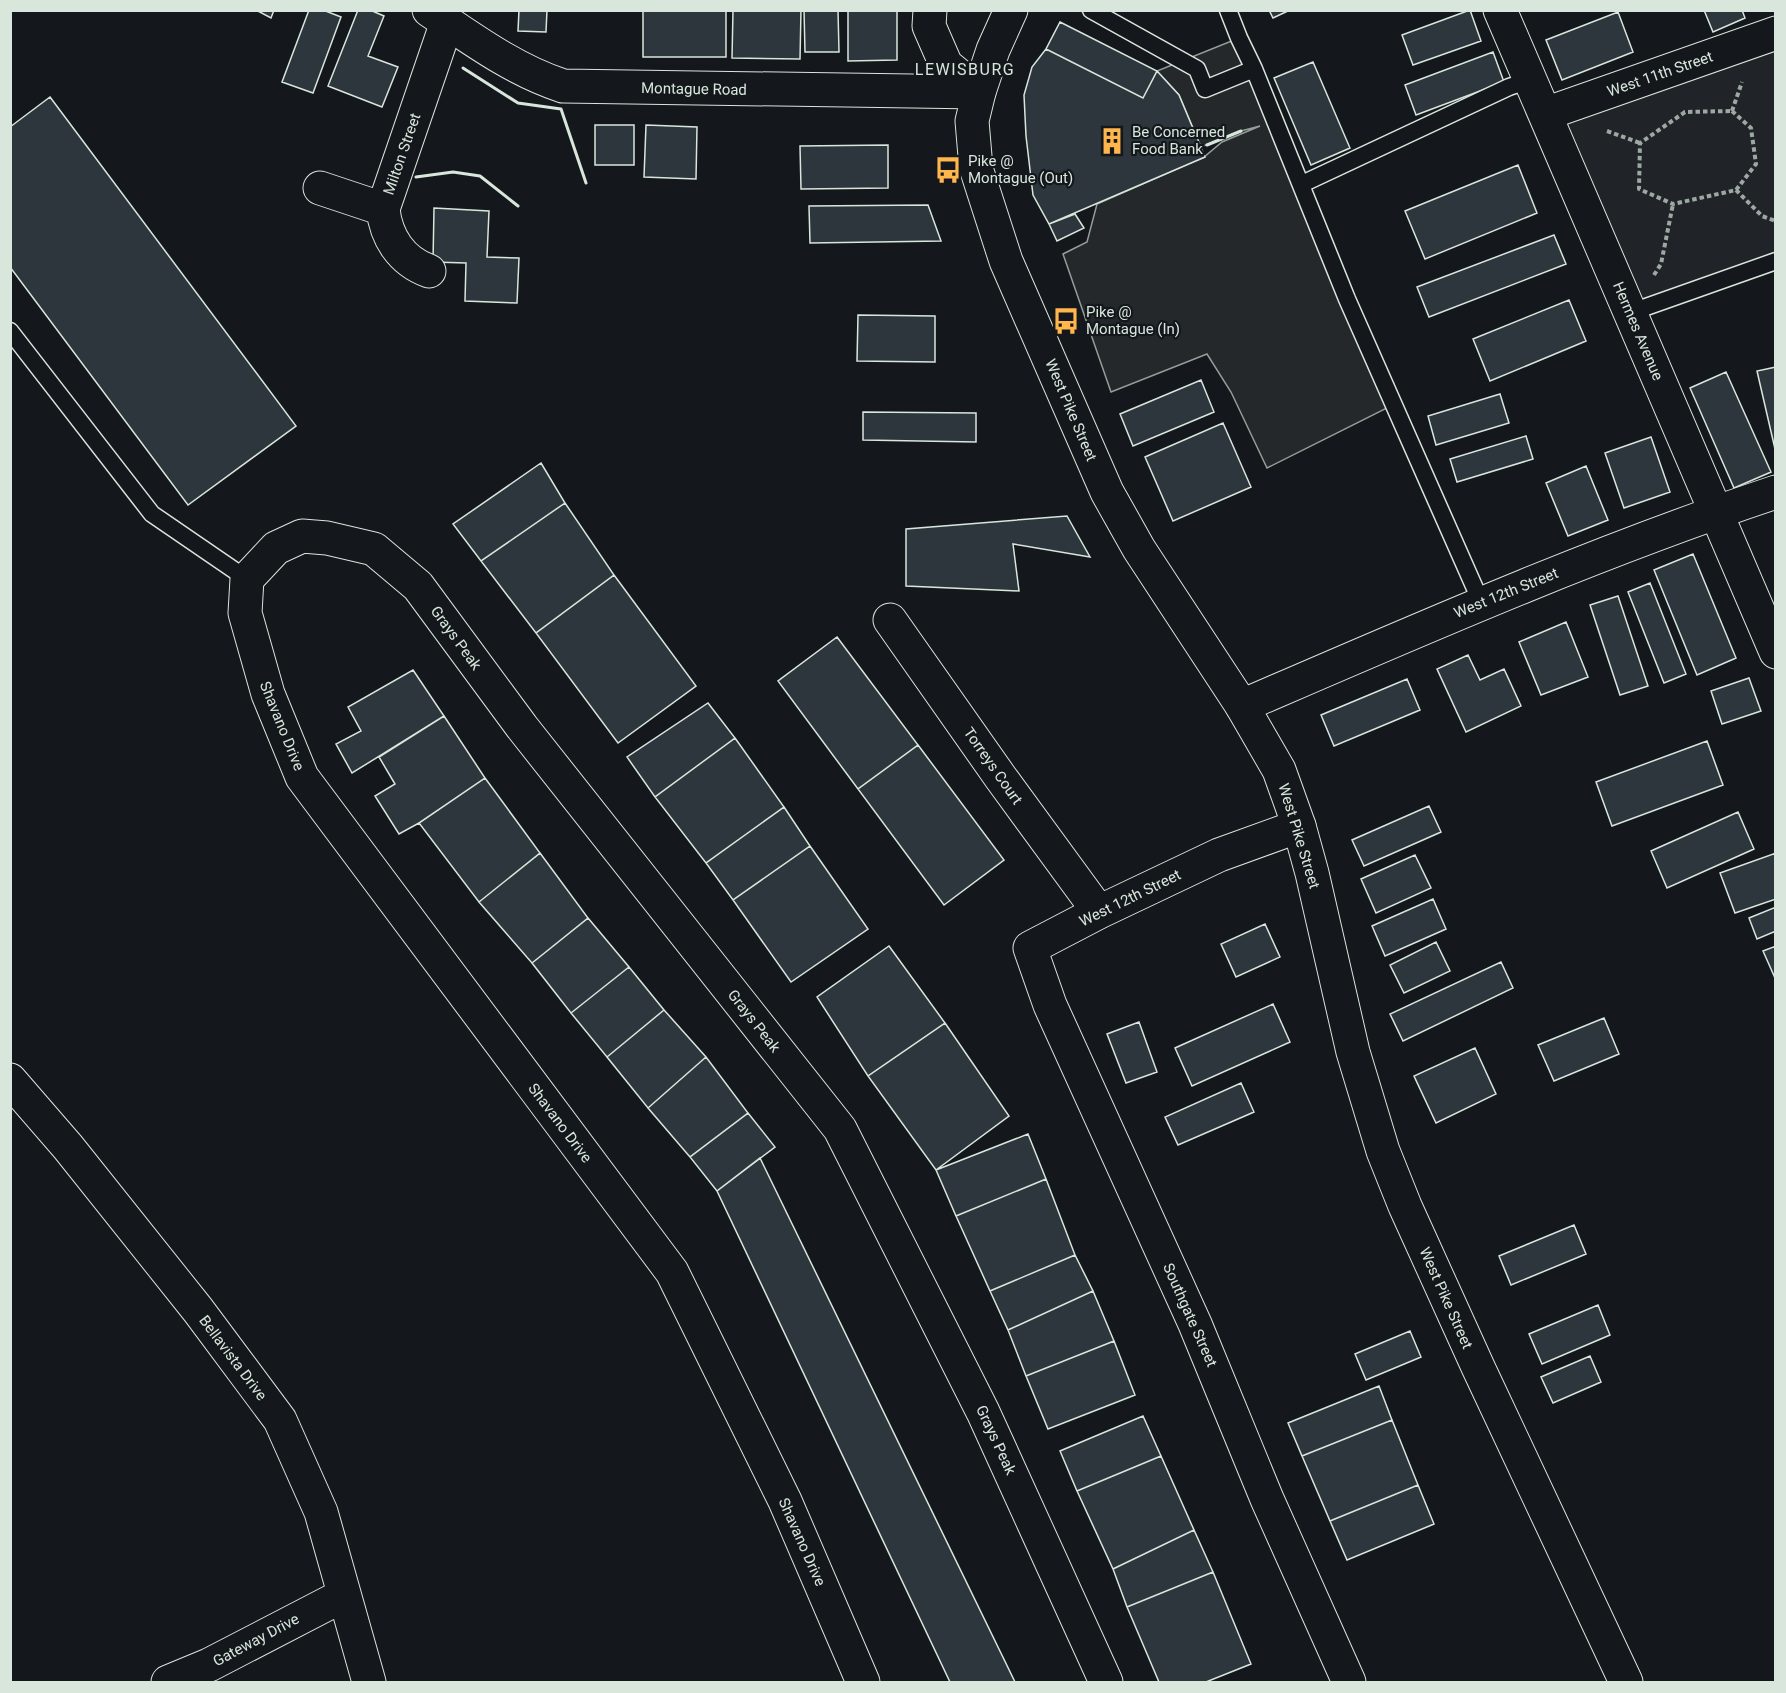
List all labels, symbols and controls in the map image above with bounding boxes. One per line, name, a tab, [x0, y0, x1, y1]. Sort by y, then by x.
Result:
street label: West 11th Street	[1605, 47, 1715, 101]
district label: LEWISBURG	[915, 60, 1015, 79]
street label: Montague Road	[641, 79, 747, 99]
street label: Milton Street	[380, 111, 424, 197]
place label: Be Concerned Food Bank	[1132, 123, 1225, 158]
building icon: Be Concerned Food Bank	[1097, 126, 1127, 156]
place label: Pike @ Montague (Out)	[968, 152, 1073, 187]
bus stop icon: Pike @ Montague (Out)	[933, 155, 963, 185]
street label: Hermes Avenue	[1609, 279, 1667, 383]
place label: Pike @ Montague (In)	[1086, 303, 1180, 338]
bus stop icon: Pike @ Montague (In)	[1051, 306, 1081, 336]
street label: West Pike Street	[1041, 356, 1101, 464]
street label: West 12th Street	[1451, 564, 1561, 622]
street label: Grays Peak	[427, 602, 485, 674]
street label: Shavano Drive	[256, 679, 308, 773]
street label: Torreys Court	[960, 724, 1026, 808]
street label: West Pike Street	[1274, 781, 1324, 891]
street label: West 12th Street	[1076, 866, 1184, 930]
street label: Grays Peak	[724, 986, 784, 1056]
street label: Shavano Drive	[524, 1080, 596, 1166]
street label: West Pike Street	[1416, 1244, 1476, 1352]
street label: Southgate Street	[1159, 1260, 1221, 1370]
street label: Bellavista Drive	[195, 1312, 271, 1404]
street label: Grays Peak	[972, 1402, 1020, 1478]
street label: Shavano Drive	[774, 1495, 830, 1589]
street label: Gateway Drive	[210, 1610, 302, 1670]

